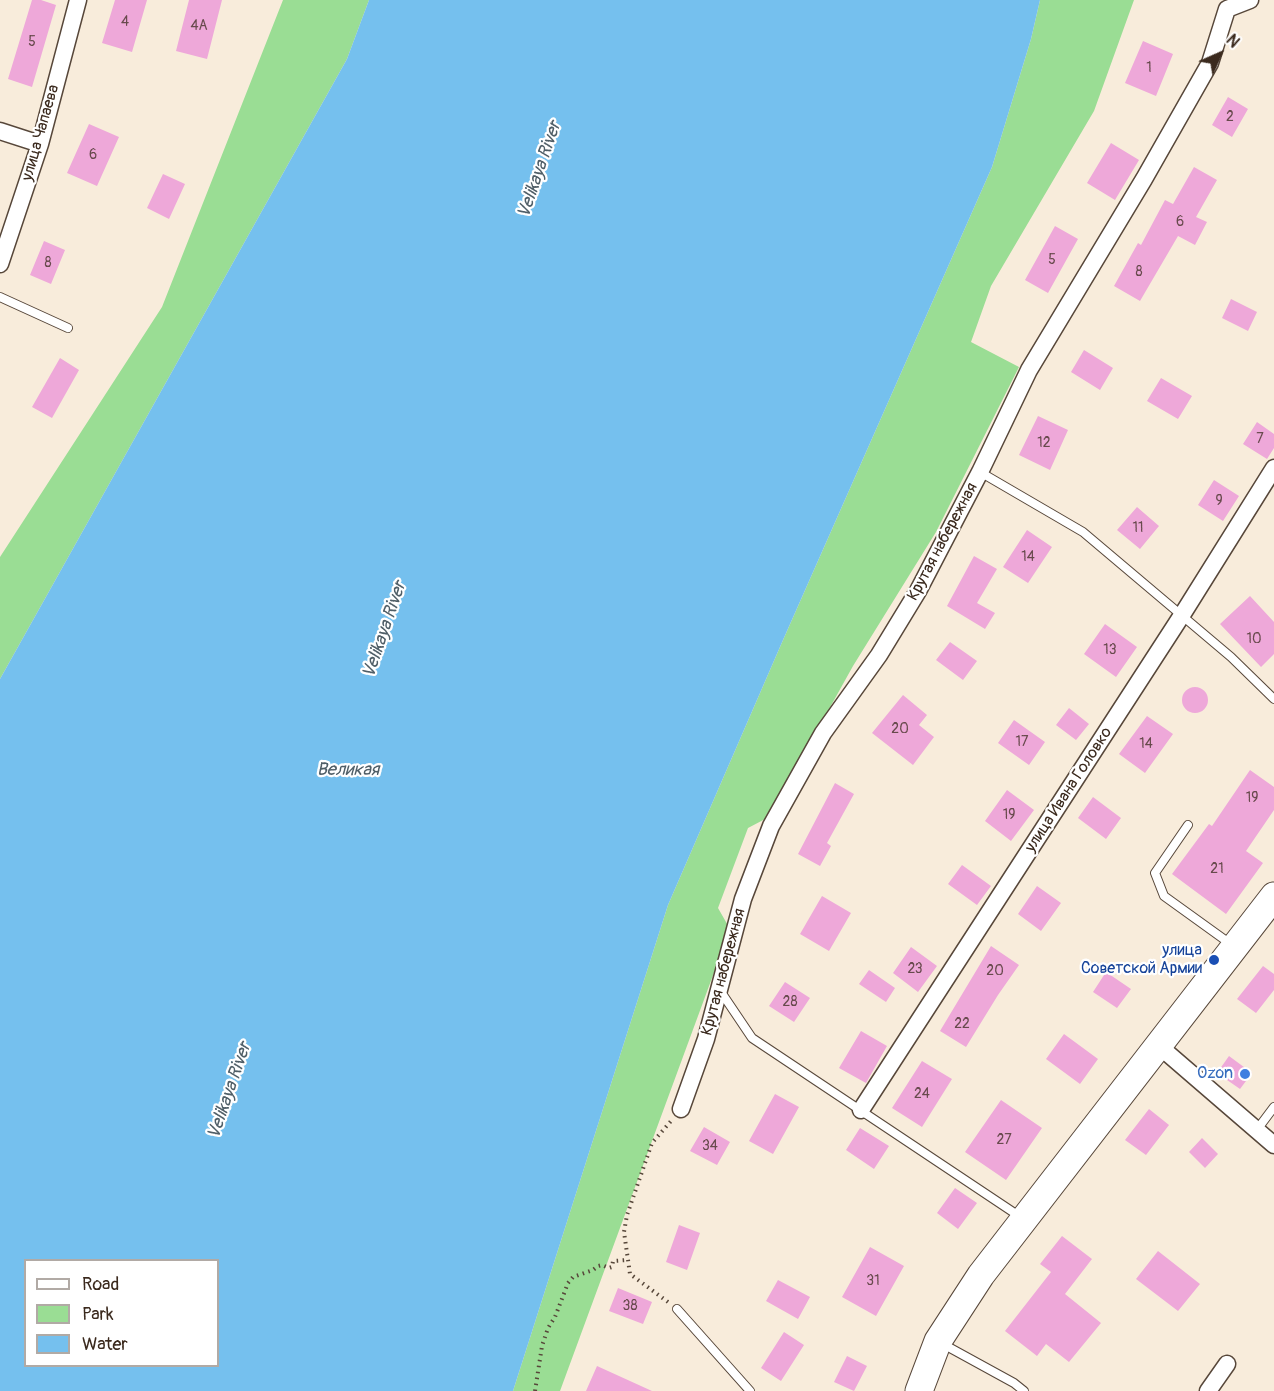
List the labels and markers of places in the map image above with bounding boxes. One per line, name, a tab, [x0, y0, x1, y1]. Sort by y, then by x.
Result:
place label: улица Советской Армии	[1081, 941, 1202, 979]
marker: улица Советской Армии	[1207, 953, 1221, 967]
place label: Ozon	[1197, 1064, 1233, 1084]
marker: Ozon	[1238, 1067, 1252, 1081]

